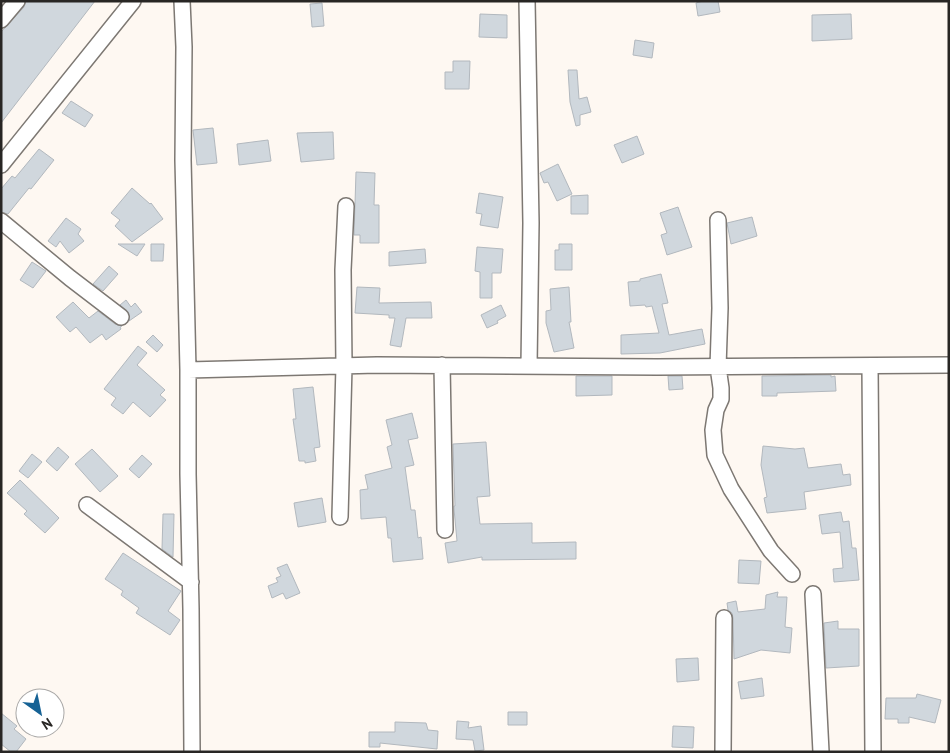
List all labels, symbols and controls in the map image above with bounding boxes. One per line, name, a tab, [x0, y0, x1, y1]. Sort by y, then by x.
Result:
north arrow	[15, 688, 65, 738]
text: N	[38, 714, 56, 734]

